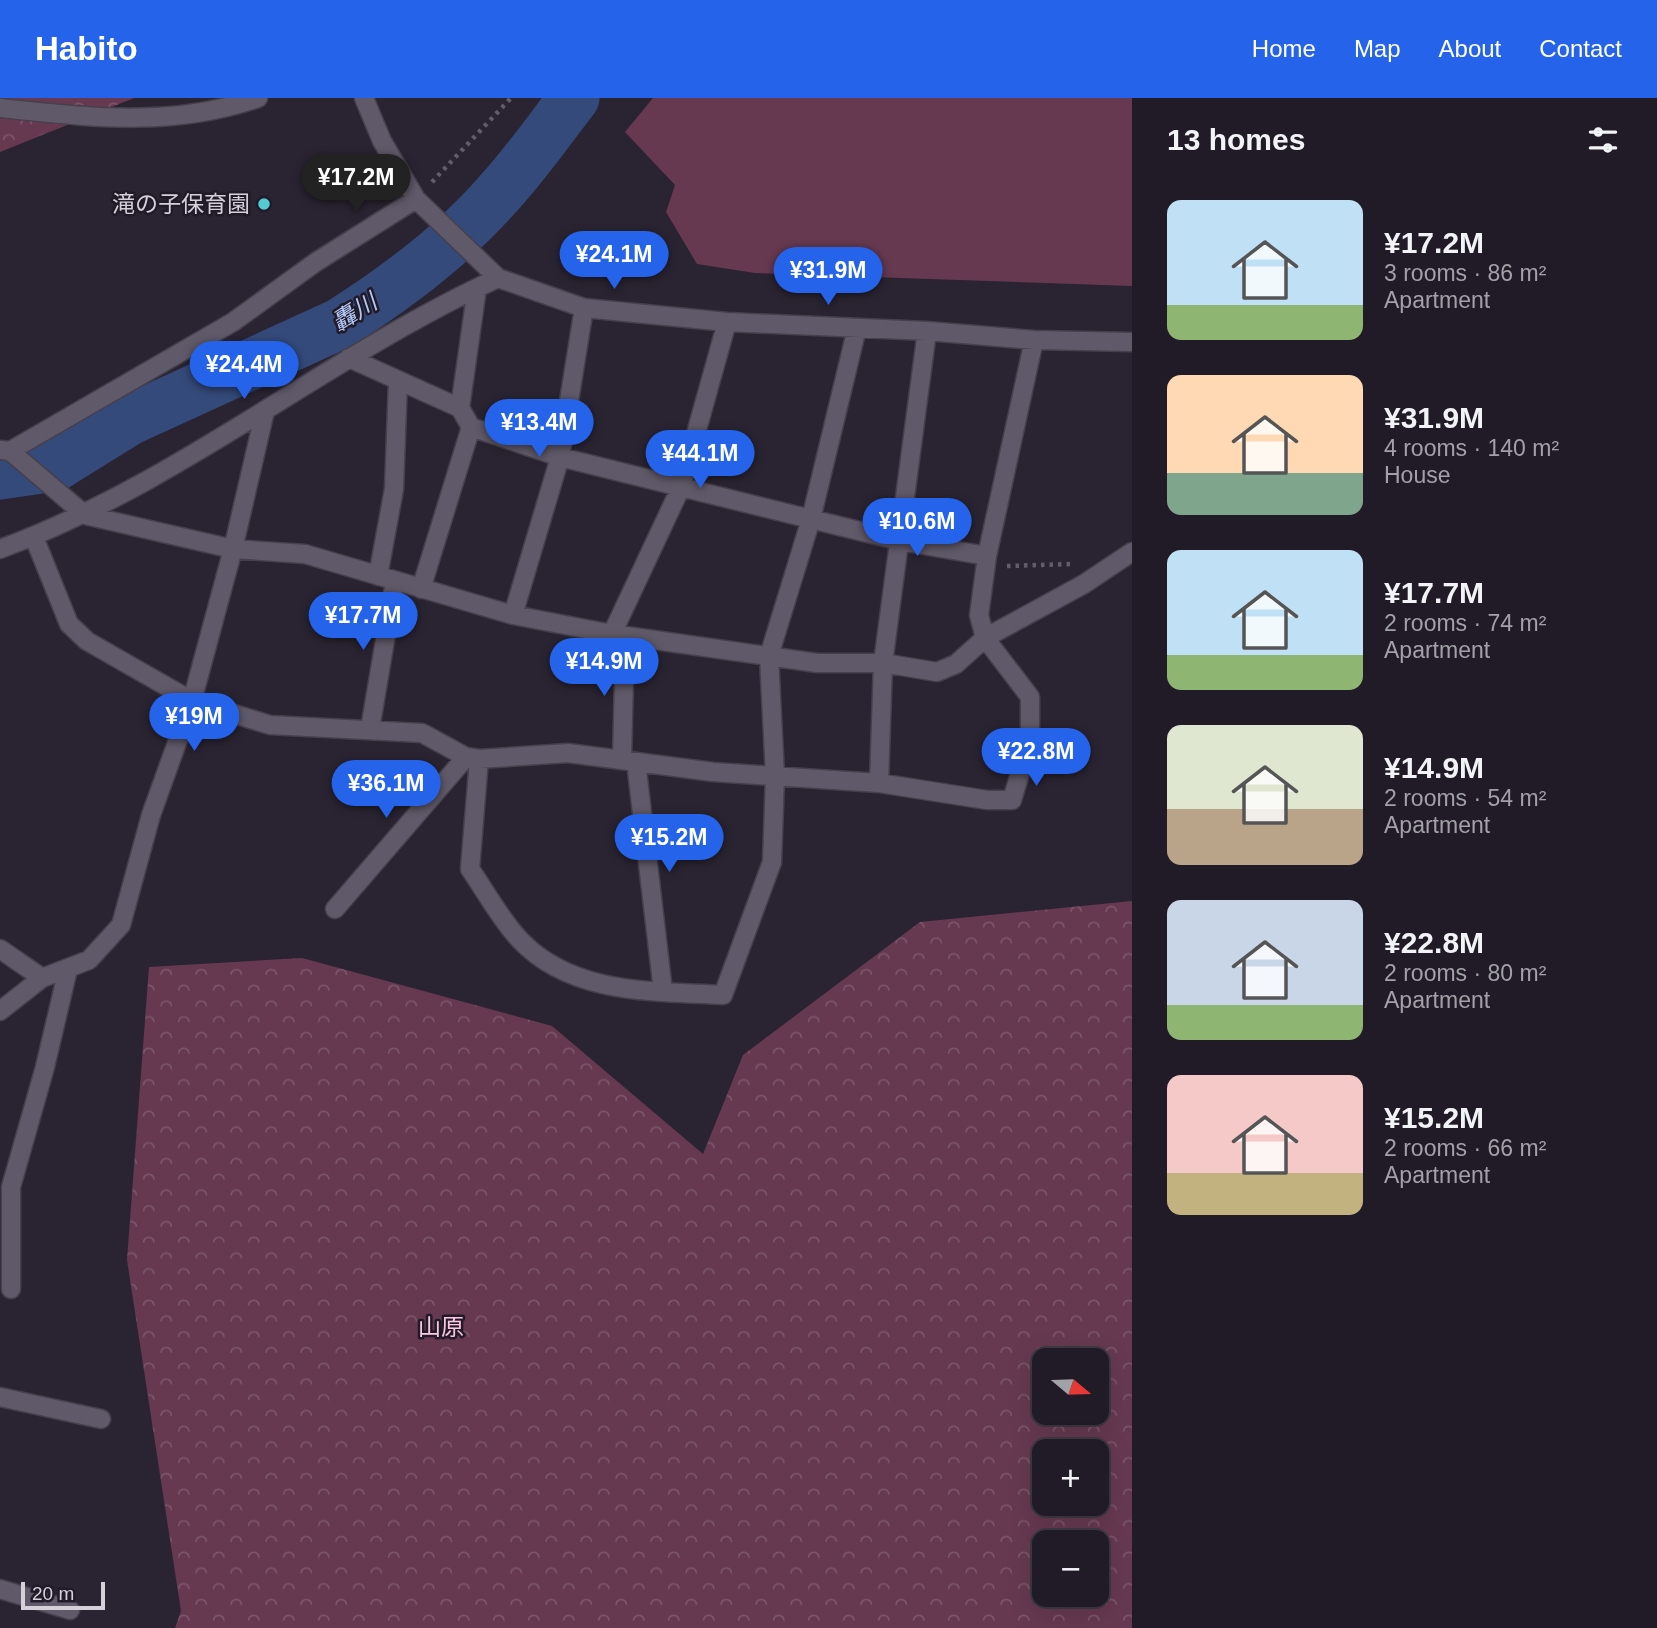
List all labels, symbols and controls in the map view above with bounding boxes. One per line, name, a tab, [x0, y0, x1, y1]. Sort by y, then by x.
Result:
text: Habito	[35, 30, 138, 67]
text: Home	[1252, 35, 1316, 62]
text: Map	[1354, 35, 1401, 62]
text: About	[1439, 35, 1501, 62]
text: Contact	[1539, 35, 1622, 62]
icon: filters	[1584, 121, 1622, 159]
text: 13 homes	[1167, 123, 1305, 156]
pin: ¥17.2M	[299, 155, 413, 214]
text: ¥17.2M	[318, 164, 394, 190]
place label: 滝の子保育園	[112, 191, 250, 217]
marker: 滝の子保育園	[256, 196, 272, 212]
text: ¥17.2M	[1384, 226, 1484, 259]
icon: home	[1223, 228, 1307, 312]
pin: ¥24.1M	[557, 232, 671, 291]
text: ¥24.1M	[576, 241, 652, 267]
pin: ¥31.9M	[771, 248, 885, 307]
text: ¥31.9M	[790, 257, 866, 283]
text: 3 rooms · 86 m²	[1384, 260, 1546, 286]
water label: 轟川	[326, 286, 384, 336]
text: Apartment	[1384, 287, 1490, 313]
pin: ¥24.4M	[187, 342, 301, 401]
text: ¥24.4M	[206, 351, 282, 377]
pin: ¥13.4M	[482, 400, 596, 459]
text: ¥31.9M	[1384, 401, 1484, 434]
icon: home	[1223, 403, 1307, 487]
text: ¥13.4M	[501, 409, 577, 435]
pin: ¥44.1M	[643, 430, 757, 490]
text: 4 rooms · 140 m²	[1384, 435, 1559, 461]
text: ¥44.1M	[662, 440, 738, 466]
text: House	[1384, 462, 1450, 488]
pin: ¥10.6M	[860, 498, 974, 558]
text: ¥10.6M	[879, 508, 955, 534]
text: ¥17.7M	[1384, 576, 1484, 609]
icon: home	[1223, 578, 1307, 662]
pin: ¥17.7M	[306, 592, 420, 652]
text: ¥17.7M	[325, 602, 401, 628]
text: 2 rooms · 74 m²	[1384, 610, 1546, 636]
text: Apartment	[1384, 637, 1490, 663]
pin: ¥14.9M	[547, 638, 661, 698]
text: ¥14.9M	[566, 648, 642, 674]
pin: ¥19M	[153, 694, 235, 753]
text: ¥19M	[165, 703, 223, 729]
pin: ¥22.8M	[979, 728, 1093, 788]
text: ¥22.8M	[998, 738, 1074, 764]
text: ¥14.9M	[1384, 751, 1484, 784]
icon: home	[1223, 753, 1307, 837]
pin: ¥36.1M	[329, 760, 443, 820]
text: ¥36.1M	[348, 770, 424, 796]
text: 2 rooms · 54 m²	[1384, 785, 1546, 811]
text: Apartment	[1384, 812, 1490, 838]
pin: ¥15.2M	[612, 814, 726, 874]
text: ¥15.2M	[631, 824, 707, 850]
text: ¥22.8M	[1384, 926, 1484, 959]
icon: home	[1223, 928, 1307, 1012]
text: 2 rooms · 80 m²	[1384, 960, 1546, 986]
text: Apartment	[1384, 987, 1490, 1013]
text: ¥15.2M	[1384, 1101, 1484, 1134]
icon: home	[1223, 1103, 1307, 1187]
text: 2 rooms · 66 m²	[1384, 1135, 1546, 1161]
text: Apartment	[1384, 1162, 1490, 1188]
park label: 山原	[418, 1314, 464, 1340]
north arrow	[1032, 1348, 1110, 1424]
map controls	[1032, 1348, 1109, 1607]
button: +	[1032, 1439, 1109, 1516]
button: −	[1032, 1530, 1109, 1607]
scale bar	[21, 1579, 105, 1611]
text: 20 m	[32, 1583, 74, 1604]

